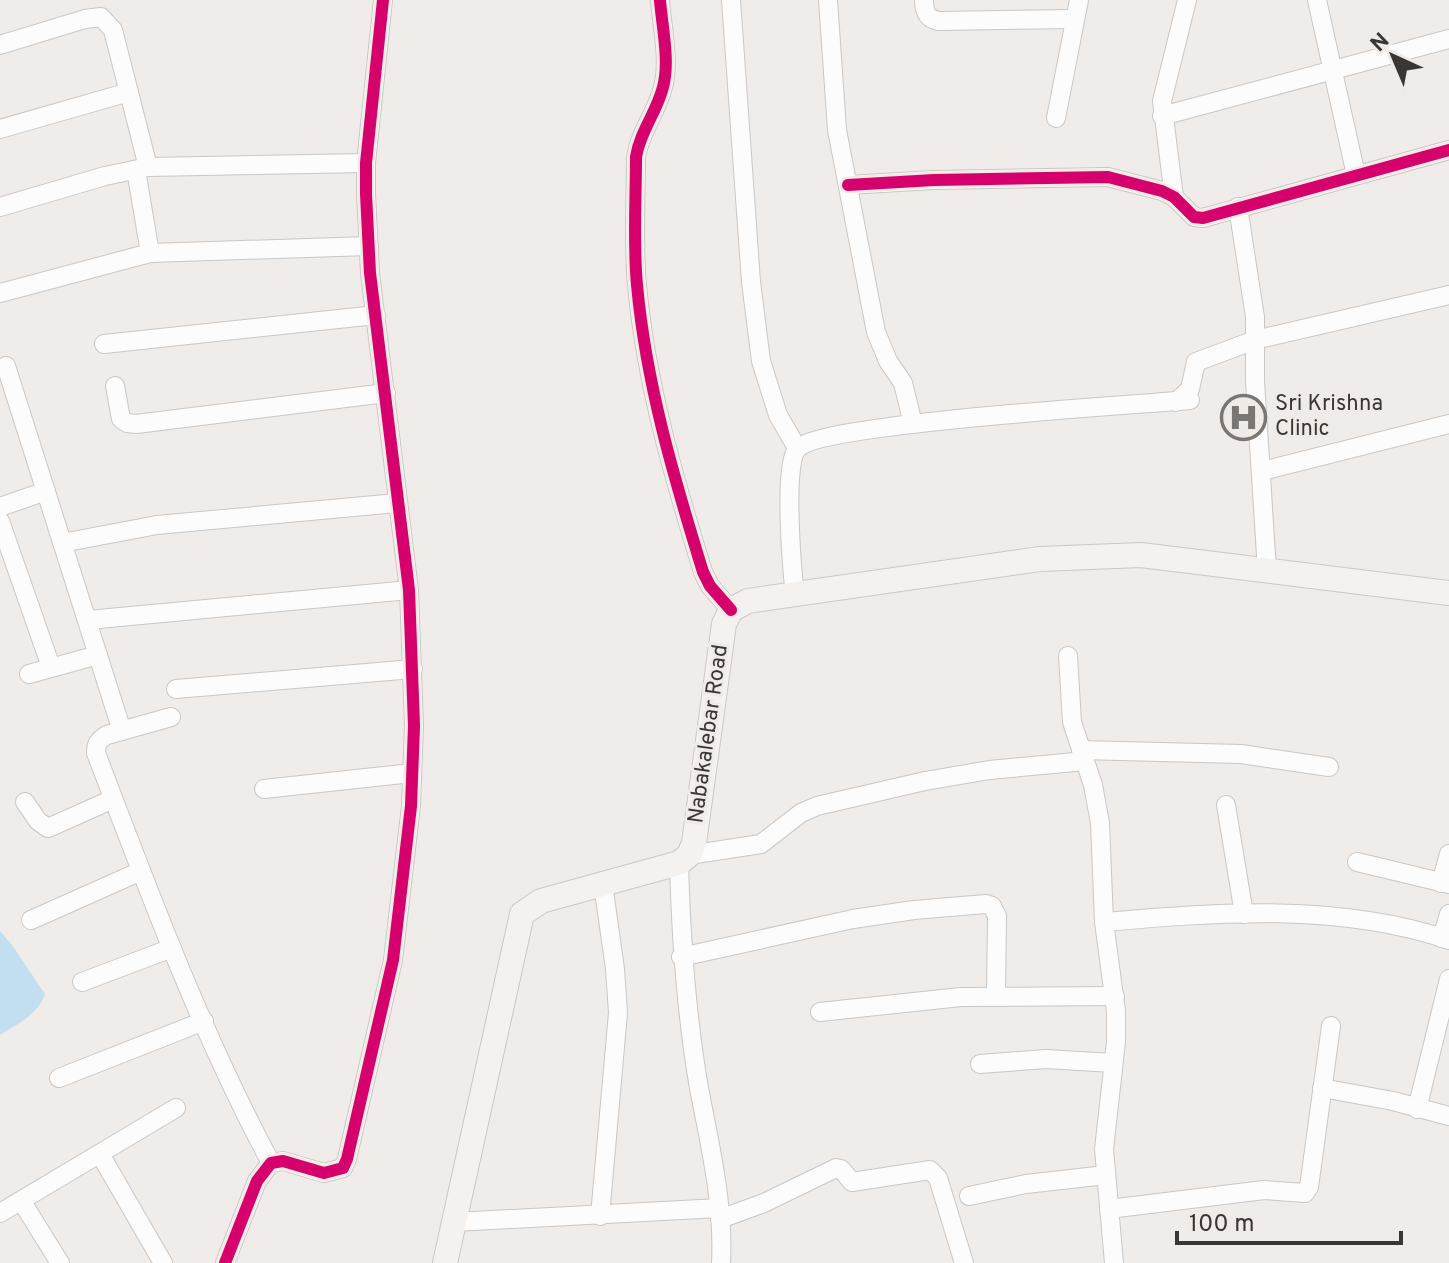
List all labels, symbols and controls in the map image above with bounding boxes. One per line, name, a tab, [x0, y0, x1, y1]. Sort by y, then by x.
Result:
north arrow	[1353, 16, 1433, 96]
text: N	[1366, 28, 1396, 59]
place label: Sri Krishna Clinic	[1275, 391, 1383, 443]
hospital icon: Sri Krishna Clinic	[1220, 393, 1268, 441]
street label: Nabakalebar Road	[683, 643, 735, 825]
scale bar	[1177, 1195, 1401, 1245]
text: 100 m	[1189, 1210, 1255, 1240]

